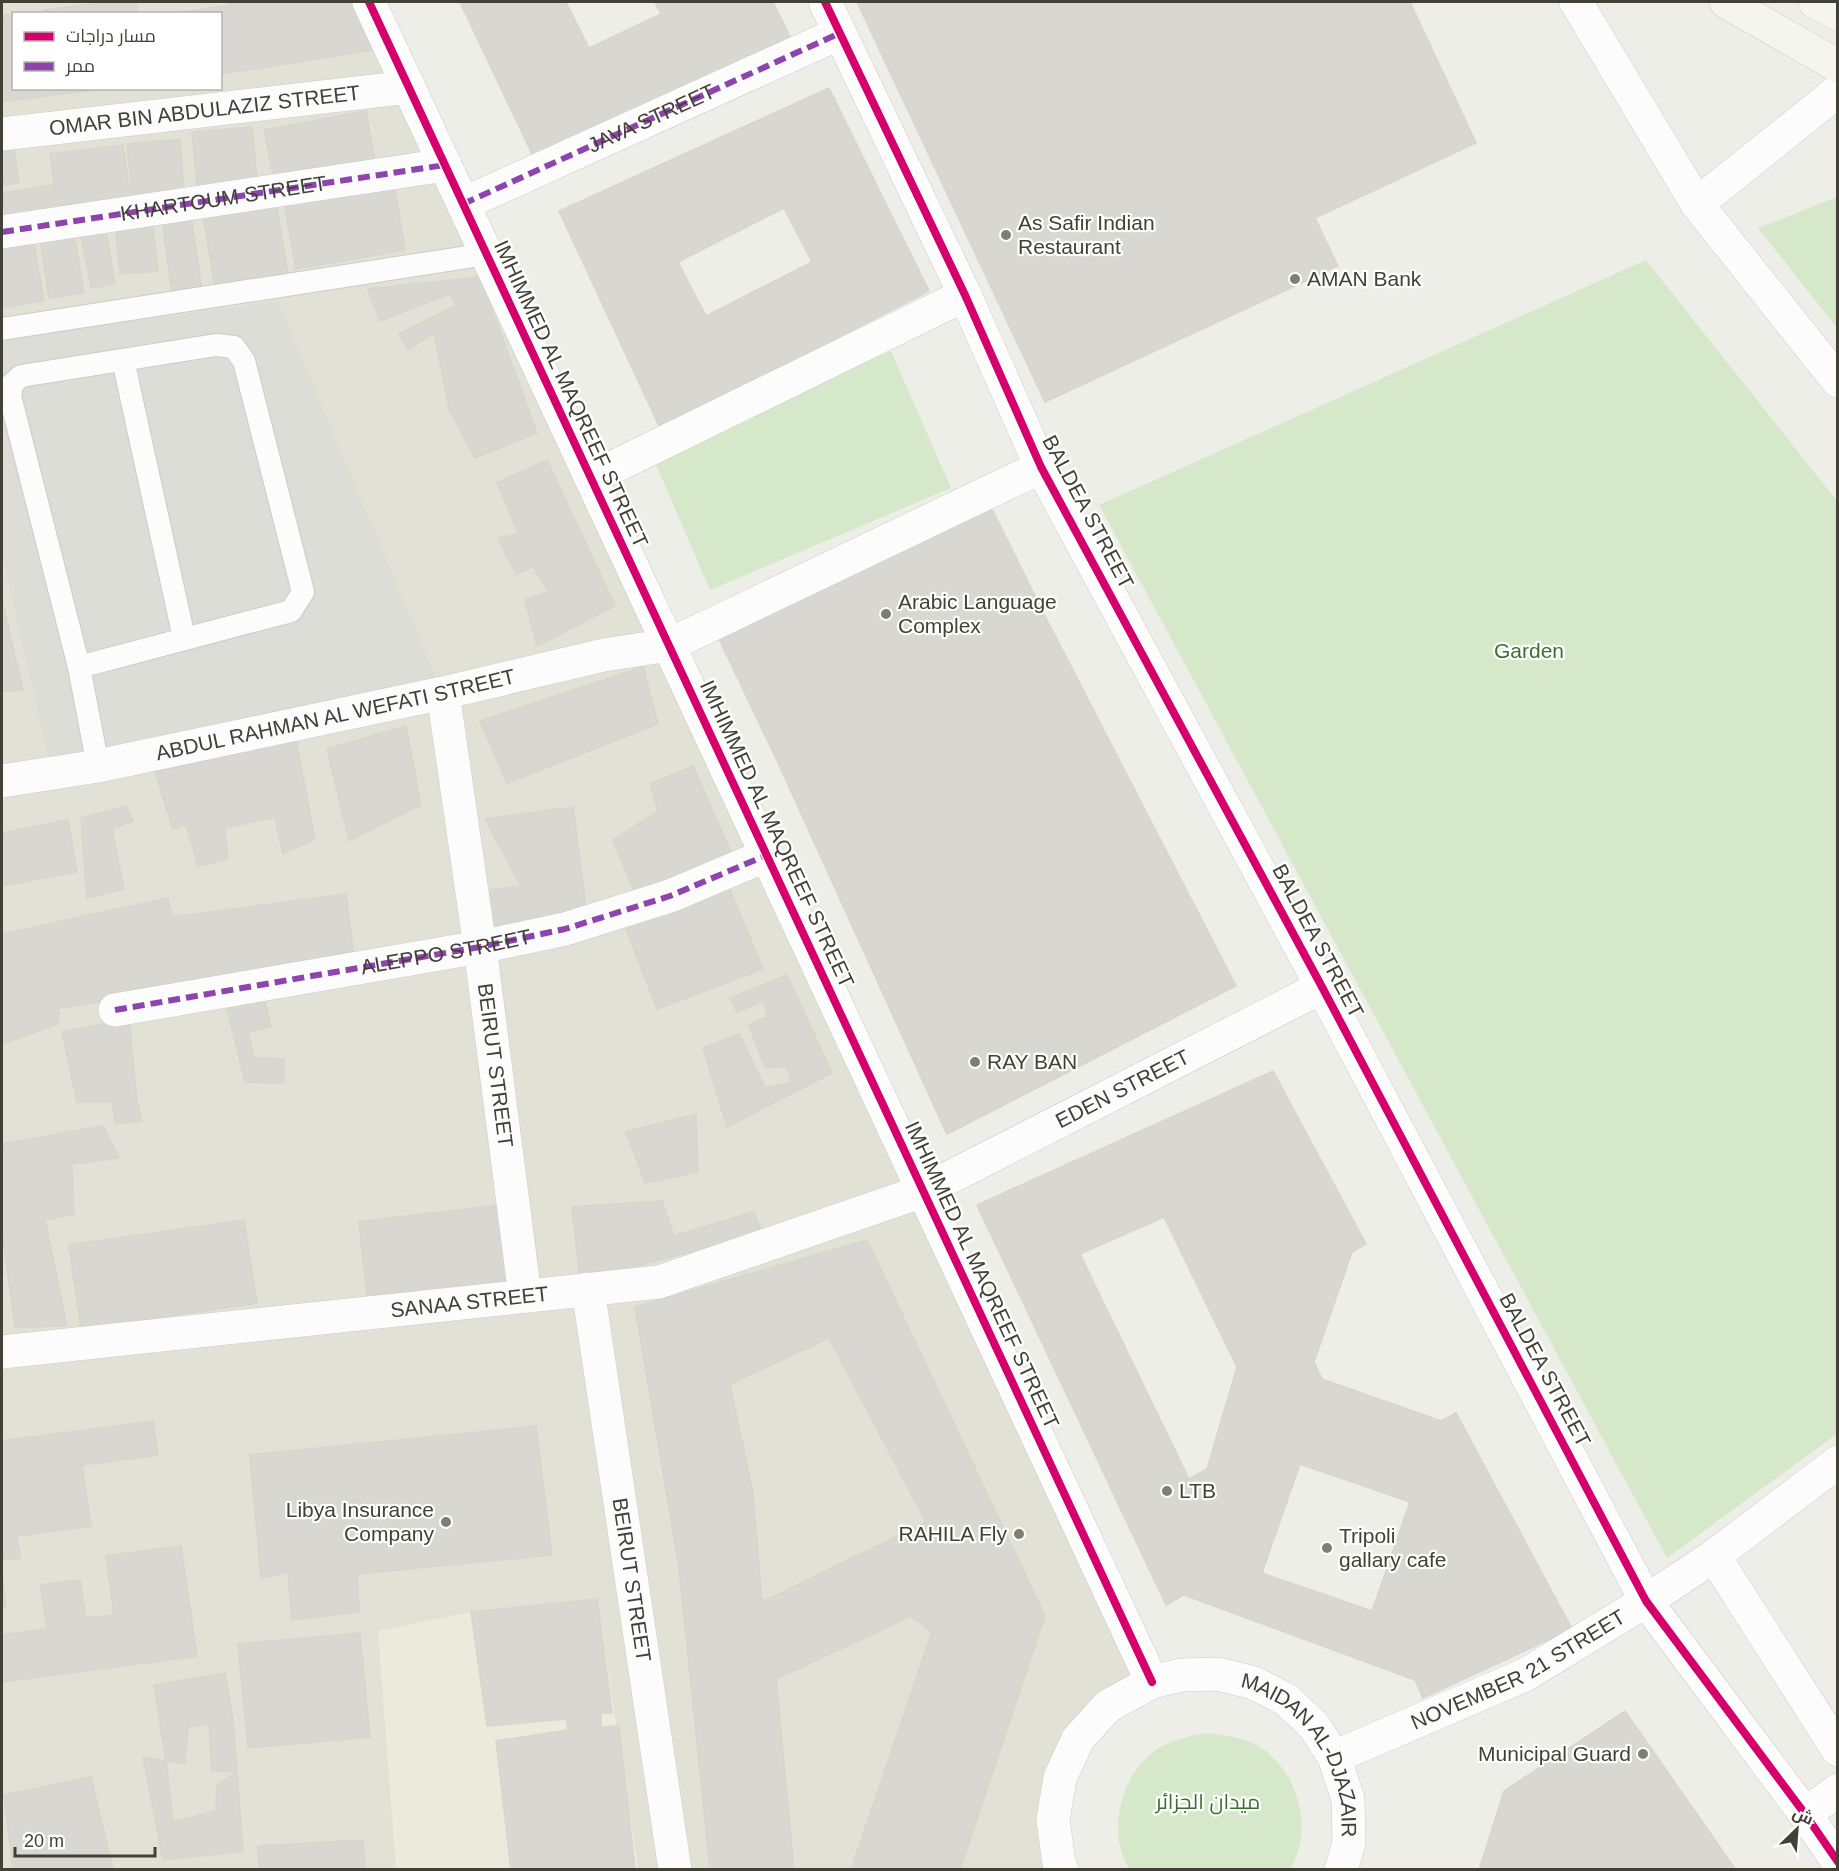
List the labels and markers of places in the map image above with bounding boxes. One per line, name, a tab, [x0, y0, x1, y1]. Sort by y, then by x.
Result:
place label: As Safir Indian Restaurant	[1018, 211, 1155, 258]
marker: As Safir Indian Restaurant	[999, 228, 1013, 242]
place label: AMAN Bank	[1307, 267, 1422, 290]
marker: AMAN Bank	[1288, 272, 1302, 286]
place label: Arabic Language Complex	[898, 590, 1057, 637]
marker: Arabic Language Complex	[879, 607, 893, 621]
place label: RAY BAN	[987, 1050, 1077, 1073]
marker: RAY BAN	[968, 1055, 982, 1069]
place label: LTB	[1179, 1479, 1216, 1502]
marker: LTB	[1160, 1484, 1174, 1498]
place label: Libya Insurance Company	[286, 1498, 434, 1545]
marker: Libya Insurance Company	[439, 1515, 453, 1529]
place label: RAHILA Fly	[898, 1522, 1007, 1545]
place label: Tripoli gallary cafe	[1339, 1524, 1446, 1571]
marker: RAHILA Fly	[1012, 1527, 1026, 1541]
marker: Tripoli gallary cafe	[1320, 1541, 1334, 1555]
place label: Municipal Guard	[1478, 1742, 1631, 1765]
marker: Municipal Guard	[1636, 1747, 1650, 1761]

